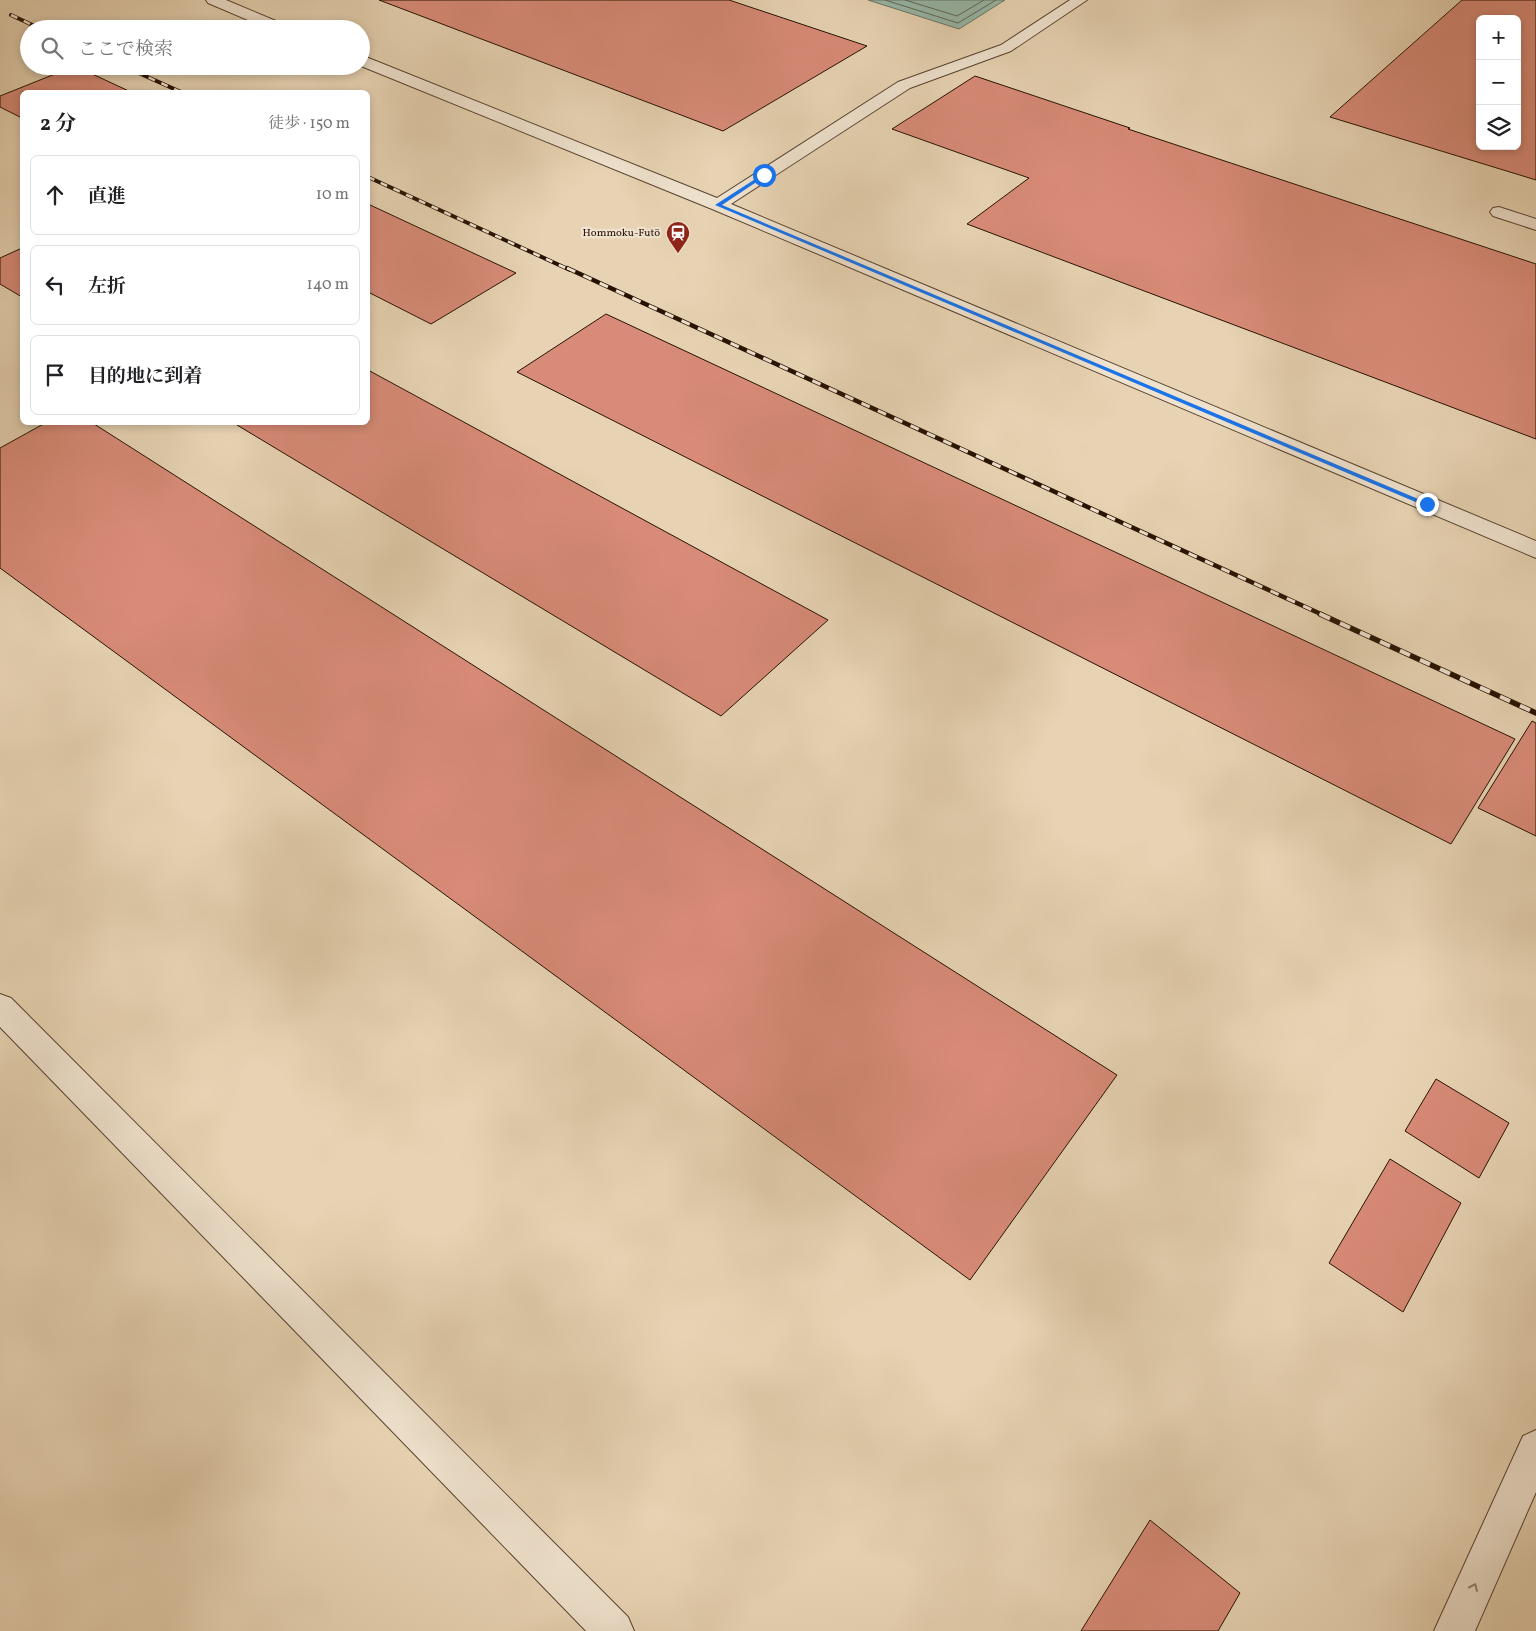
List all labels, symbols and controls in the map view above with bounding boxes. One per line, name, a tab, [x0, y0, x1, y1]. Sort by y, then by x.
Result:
map controls	[1476, 15, 1521, 150]
button: +	[1476, 15, 1521, 60]
search box	[20, 20, 370, 75]
icon: search	[38, 34, 66, 62]
text: ここで検索	[78, 37, 173, 63]
button: −	[1476, 60, 1521, 105]
button: layers	[1476, 105, 1521, 150]
text: 2 分	[40, 110, 76, 139]
text: 徒歩 · 150 m	[268, 113, 350, 135]
route start	[753, 164, 776, 187]
icon: ahead	[41, 181, 69, 209]
text: 直進	[88, 184, 126, 210]
text: 10 m	[316, 184, 349, 206]
station icon: Hommoku-Futō	[665, 220, 691, 254]
place label: Hommoku-Futō	[583, 226, 660, 241]
icon: left	[41, 271, 69, 299]
text: 左折	[88, 274, 126, 300]
text: 140 m	[307, 274, 349, 296]
icon: arrive	[41, 361, 69, 389]
text: 目的地に到着	[88, 364, 202, 390]
route end	[1416, 493, 1439, 516]
one-way arrow	[1468, 1583, 1478, 1592]

